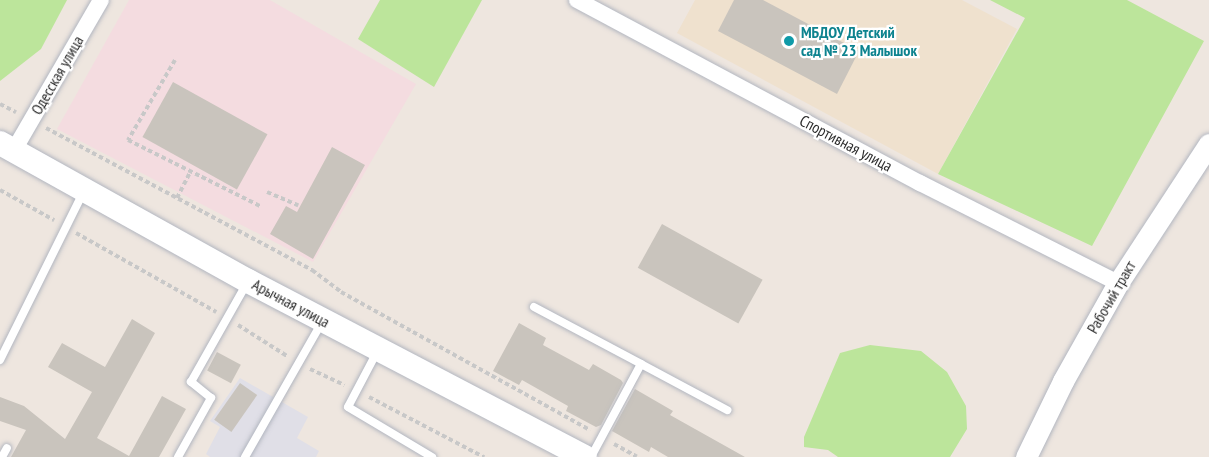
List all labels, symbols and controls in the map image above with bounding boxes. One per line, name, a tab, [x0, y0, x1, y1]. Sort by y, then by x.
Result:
place label: МБДОУ Детский сад № 23 Малышок	[801, 22, 917, 60]
street label: Одесская улица	[27, 32, 87, 118]
marker: МБДОУ Детский сад № 23 Малышок	[782, 34, 796, 48]
street label: Спортивная улица	[796, 111, 896, 175]
street label: Рабочий тракт	[1083, 257, 1139, 337]
street label: Арычная улица	[249, 275, 333, 331]

